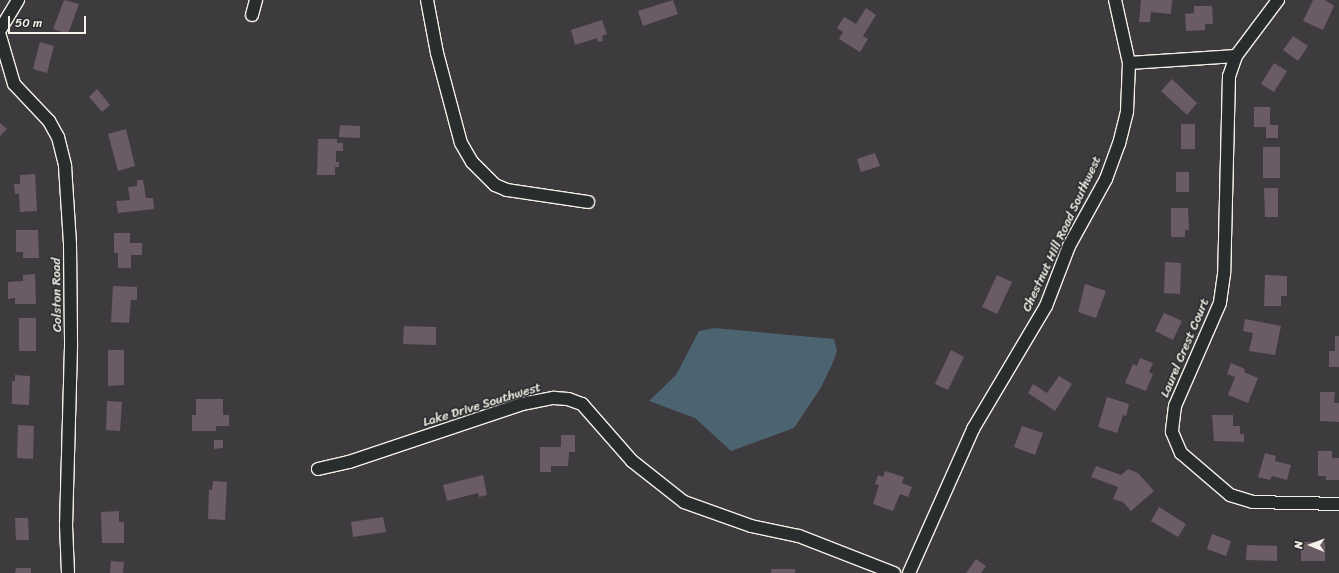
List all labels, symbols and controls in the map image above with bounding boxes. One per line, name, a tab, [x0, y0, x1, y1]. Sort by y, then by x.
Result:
scale bar	[10, 8, 88, 34]
text: 50 m	[15, 12, 42, 34]
street label: Chestnut Hill Road Southwest	[1019, 153, 1105, 315]
street label: Colston Road	[49, 258, 65, 332]
street label: Laurel Crest Court	[1157, 296, 1213, 400]
street label: Lake Drive Southwest	[421, 379, 543, 431]
north arrow	[1291, 525, 1331, 565]
text: N	[1289, 541, 1308, 549]

